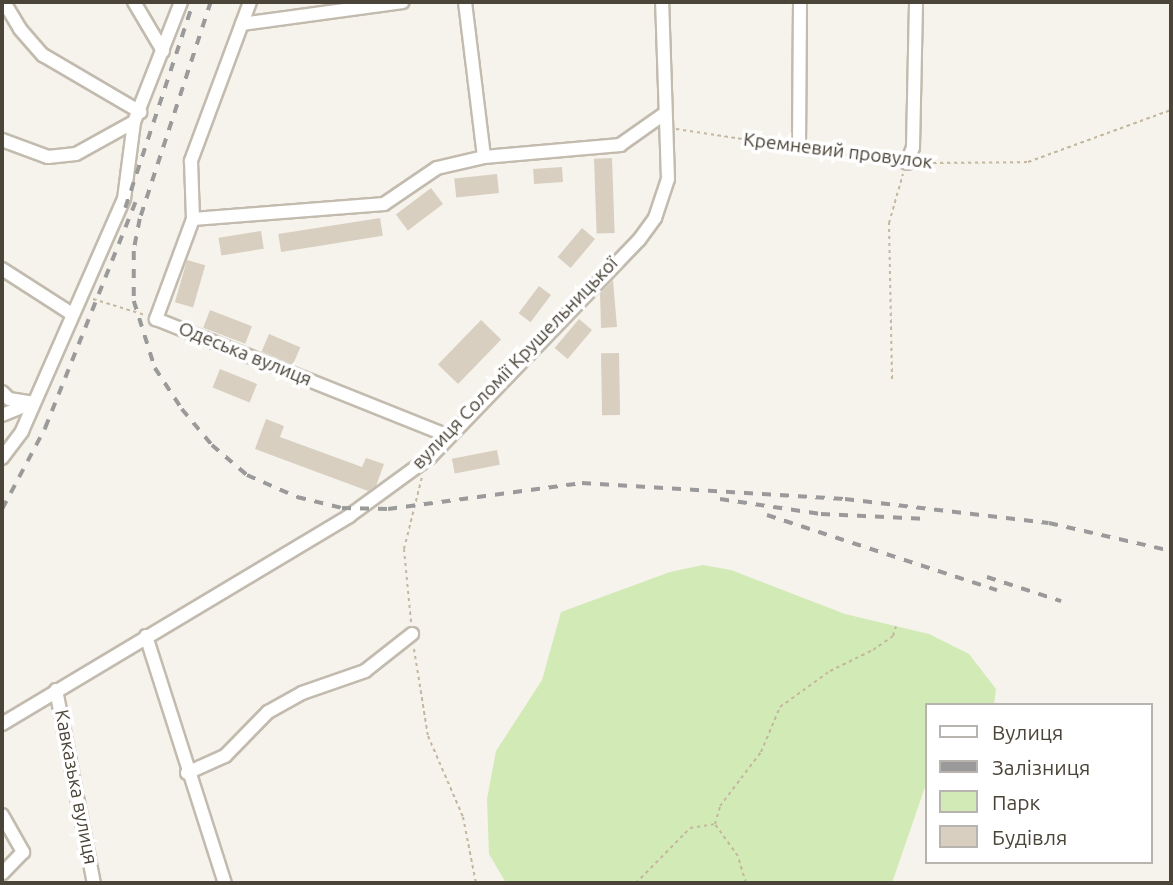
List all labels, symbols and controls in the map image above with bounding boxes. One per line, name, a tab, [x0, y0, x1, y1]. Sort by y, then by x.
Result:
street label: Кремневий провулок	[742, 128, 934, 174]
street label: вулиця Соломії Крушельницької	[407, 252, 623, 474]
street label: Одеська вулиця	[175, 317, 315, 391]
legend	[925, 703, 1152, 864]
street label: Кавказька вулиця	[50, 708, 102, 866]
text: Вулиця	[992, 720, 1063, 744]
text: Залізниця	[992, 755, 1090, 779]
text: Парк	[992, 790, 1040, 814]
text: Будівля	[992, 825, 1067, 849]

